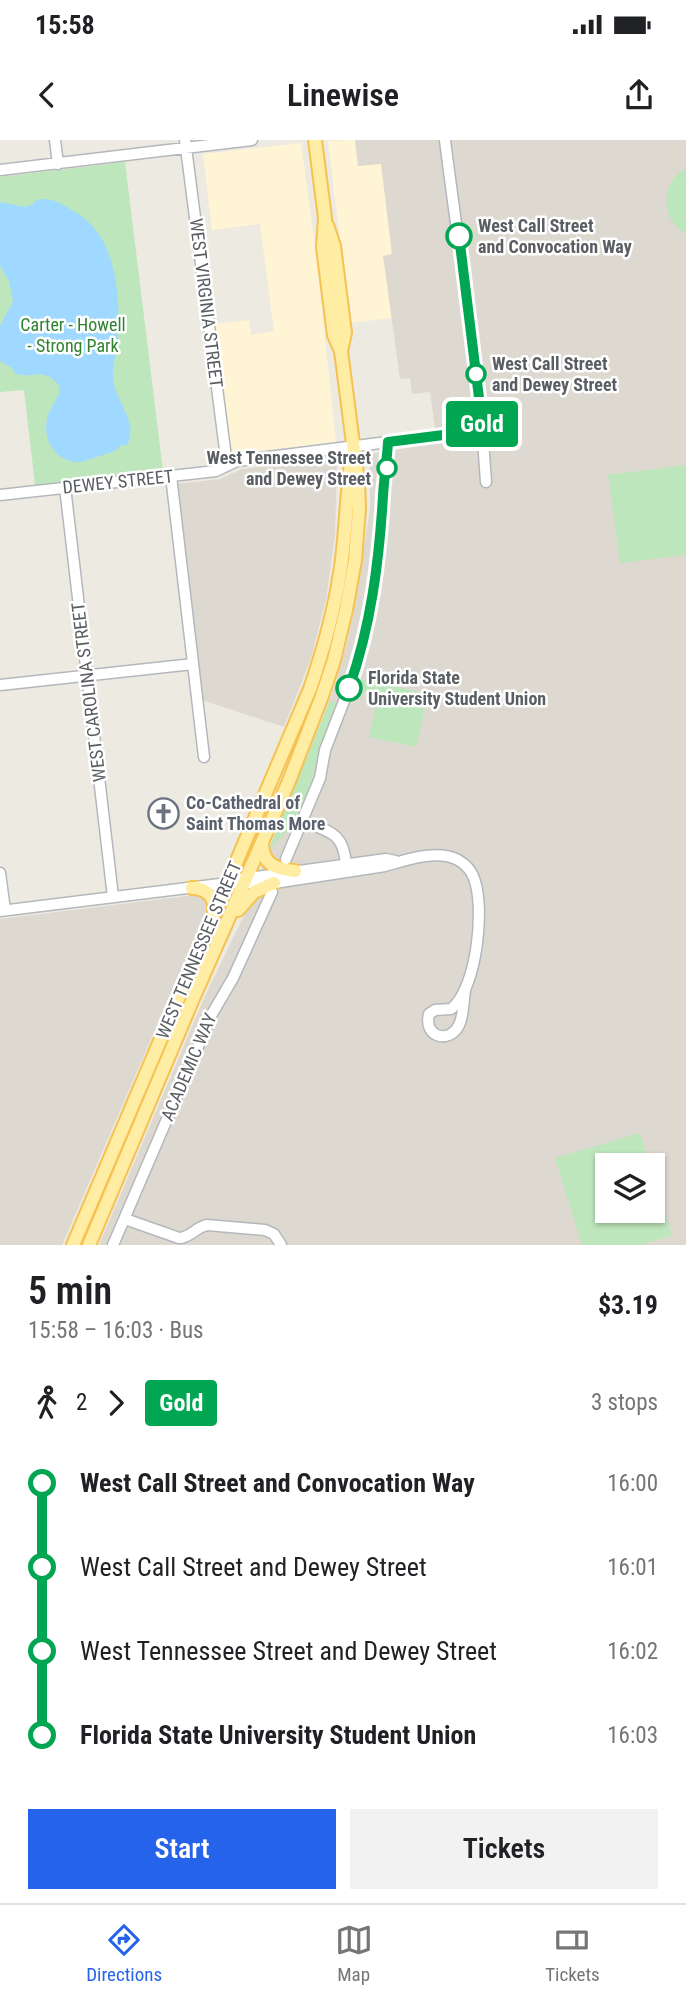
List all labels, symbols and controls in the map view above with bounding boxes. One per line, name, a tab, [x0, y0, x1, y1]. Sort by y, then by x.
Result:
text: 15:58	[35, 10, 95, 40]
icon: back	[28, 76, 66, 114]
text: Linewise	[287, 76, 399, 114]
icon: share	[620, 76, 658, 114]
place label: West Call Street and Convocation Way	[478, 215, 632, 257]
street label: WEST VIRGINIA STREET	[186, 217, 227, 389]
marker: West Call Street and Convocation Way	[446, 223, 472, 249]
park label: Carter - Howell - Strong Park	[20, 314, 126, 356]
place label: West Call Street and Dewey Street	[492, 353, 618, 395]
marker: West Call Street and Dewey Street	[466, 364, 486, 384]
line badge: Gold	[433, 401, 531, 447]
text: Gold	[460, 410, 504, 438]
place label: West Tennessee Street and Dewey Street	[206, 447, 371, 489]
marker: West Tennessee Street and Dewey Street	[377, 458, 397, 478]
street label: DEWEY STREET	[62, 465, 174, 498]
street label: WEST CAROLINA STREET	[67, 601, 110, 783]
place label: Florida State University Student Union	[368, 667, 546, 709]
marker: Florida State University Student Union	[336, 675, 362, 701]
place label: Co-Cathedral of Saint Thomas More	[186, 792, 326, 834]
church icon: Co-Cathedral of Saint Thomas More	[146, 796, 180, 830]
street label: WEST TENNESSEE STREET	[152, 858, 245, 1042]
street label: ACADEMIC WAY	[156, 1009, 221, 1124]
map controls	[595, 1153, 665, 1223]
button: layers	[595, 1153, 665, 1223]
text: 5 min	[28, 1269, 112, 1313]
text: $3.19	[598, 1290, 658, 1320]
text: 15:58 – 16:03 · Bus	[28, 1317, 204, 1344]
icon: walk	[28, 1384, 66, 1422]
icon: forward	[97, 1384, 135, 1422]
text: 2	[76, 1389, 87, 1416]
text: Gold	[159, 1389, 203, 1417]
text: 3 stops	[591, 1389, 658, 1416]
text: West Call Street and Convocation Way	[80, 1468, 475, 1498]
text: 16:00	[607, 1470, 658, 1497]
text: West Call Street and Dewey Street	[80, 1552, 427, 1582]
text: 16:01	[607, 1554, 658, 1581]
text: West Tennessee Street and Dewey Street	[80, 1636, 497, 1666]
text: 16:02	[607, 1638, 658, 1665]
text: Florida State University Student Union	[80, 1720, 476, 1750]
text: 16:03	[607, 1722, 658, 1749]
button: Start	[28, 1809, 336, 1889]
button: Tickets	[350, 1809, 658, 1889]
tab: Directions	[86, 1921, 162, 1986]
tab: Map	[335, 1921, 373, 1986]
tab: Tickets	[545, 1921, 600, 1986]

